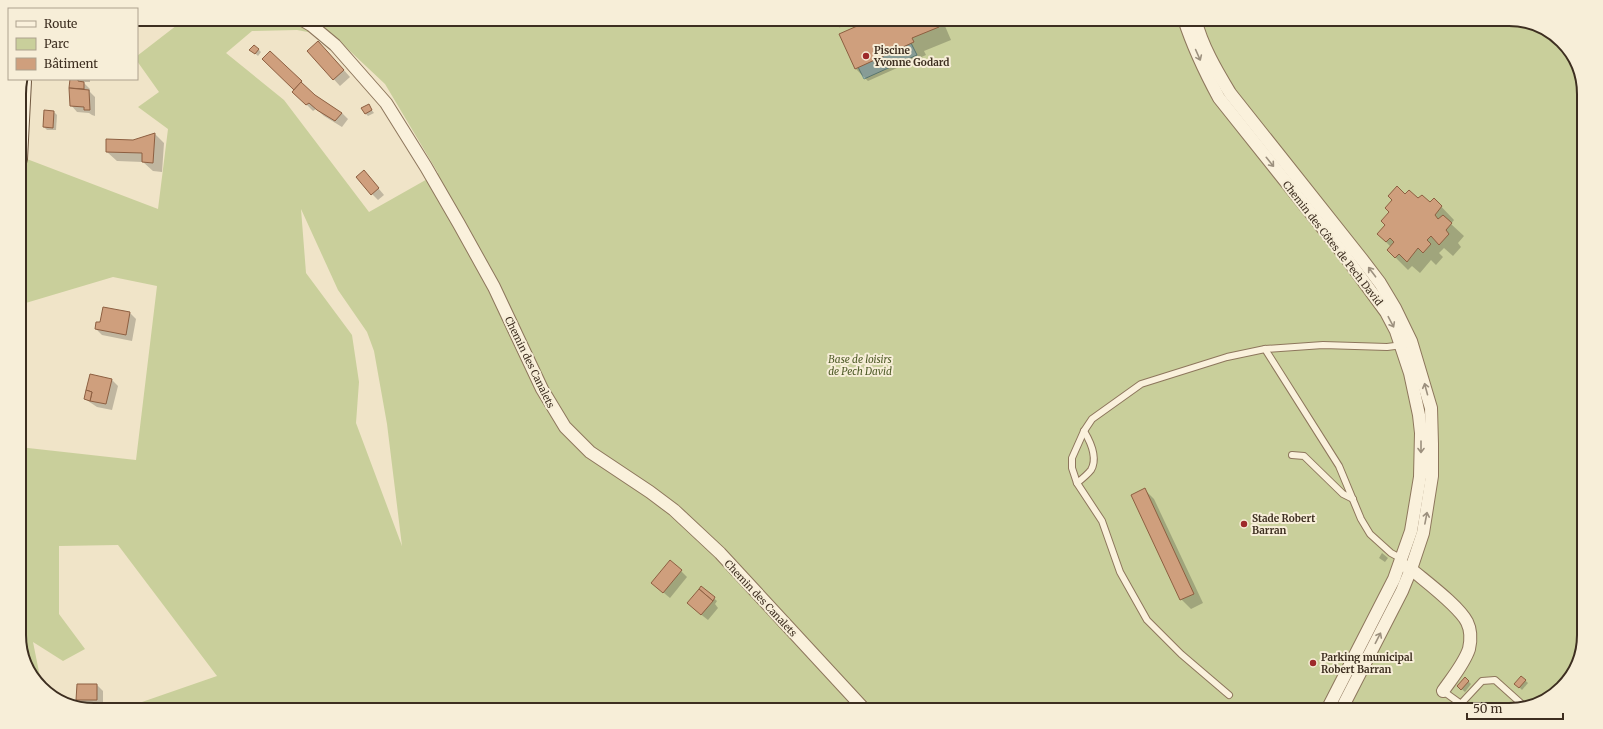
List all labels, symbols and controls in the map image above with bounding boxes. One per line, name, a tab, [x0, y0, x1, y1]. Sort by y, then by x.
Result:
legend	[8, 8, 138, 80]
text: Route	[44, 16, 77, 31]
text: Parc	[44, 36, 69, 51]
place label: Piscine Yvonne Godard	[873, 44, 949, 69]
one-way arrow	[1195, 49, 1202, 61]
marker: Piscine Yvonne Godard	[861, 51, 871, 61]
text: Bâtiment	[44, 56, 98, 71]
one-way arrow	[1266, 157, 1275, 168]
street label: Chemin des Côtes de Pech David	[1280, 178, 1385, 308]
one-way arrow	[1367, 266, 1376, 277]
street label: Chemin des Canalets	[502, 314, 557, 410]
one-way arrow	[1388, 315, 1395, 327]
park label: Base de loisirs de Pech David	[828, 353, 892, 378]
one-way arrow	[1421, 383, 1429, 396]
one-way arrow	[1417, 440, 1425, 453]
place label: Stade Robert Barran	[1252, 512, 1315, 537]
one-way arrow	[1422, 512, 1430, 525]
marker: Stade Robert Barran	[1239, 519, 1249, 529]
street label: Chemin des Canalets	[722, 557, 800, 640]
one-way arrow	[1374, 632, 1382, 644]
place label: Parking municipal Robert Barran	[1321, 651, 1414, 676]
marker: Parking municipal Robert Barran	[1308, 658, 1318, 668]
scale bar	[1467, 695, 1563, 721]
text: 50 m	[1473, 701, 1502, 716]

